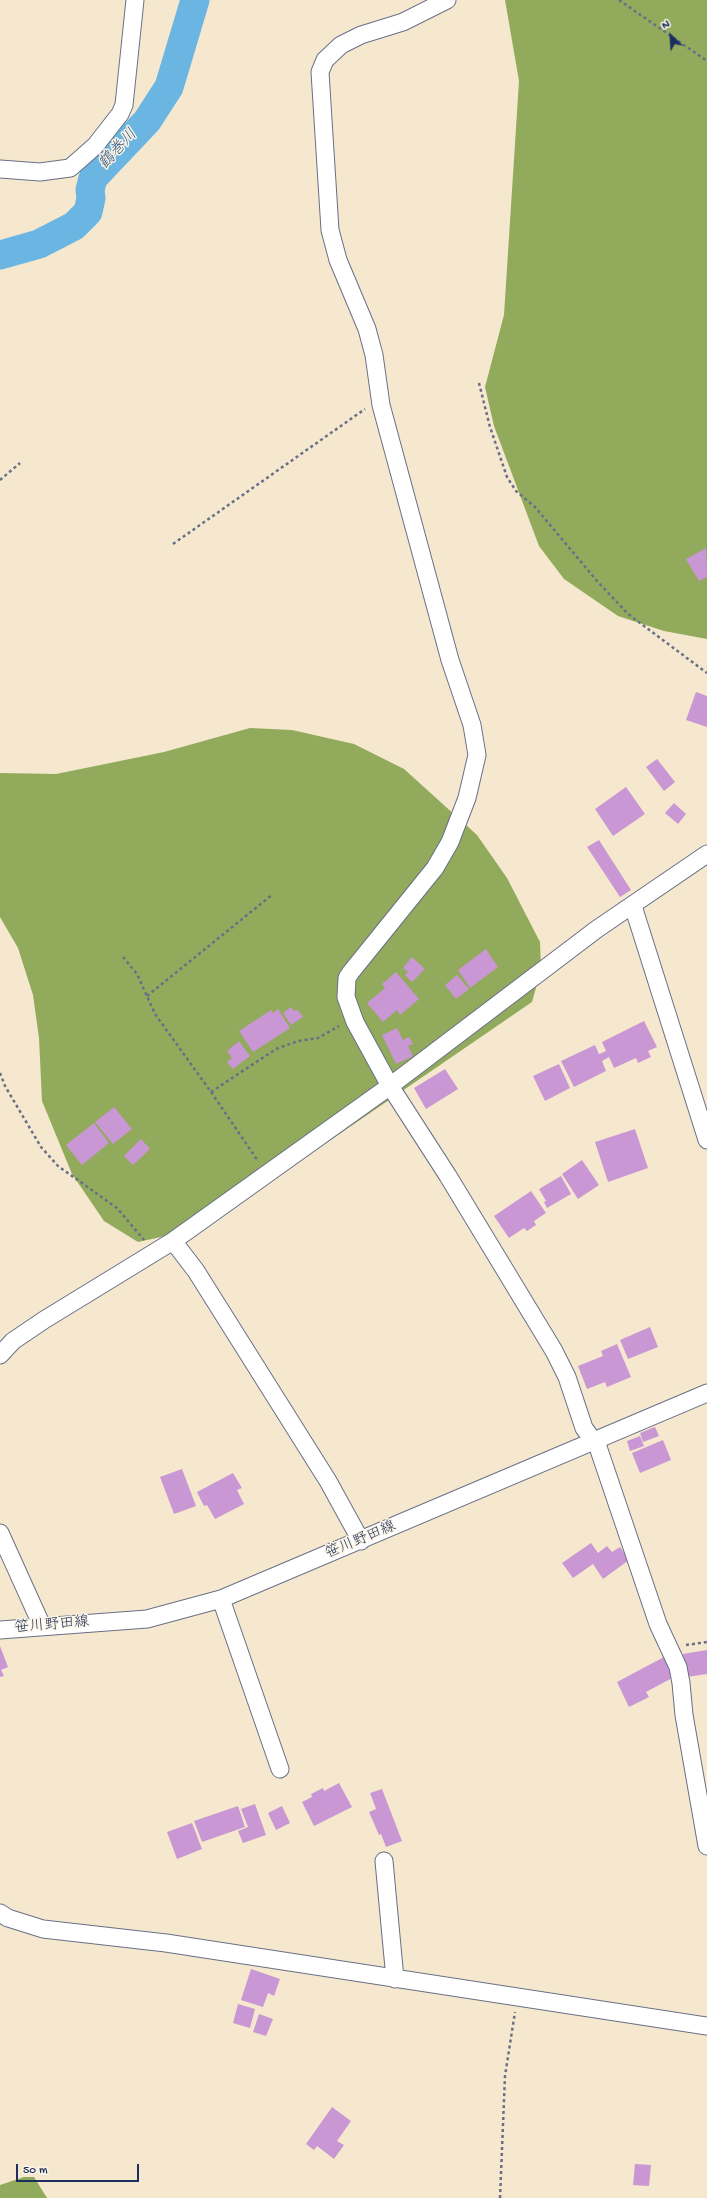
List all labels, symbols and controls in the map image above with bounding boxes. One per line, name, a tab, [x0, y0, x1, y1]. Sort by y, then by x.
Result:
north arrow	[651, 16, 691, 56]
text: N	[660, 18, 672, 32]
water label: 鶴巻川	[96, 126, 142, 174]
street label: 笹川野田線	[323, 1518, 399, 1564]
street label: 笹川野田線	[14, 1614, 90, 1638]
scale bar	[18, 2156, 141, 2182]
text: 50 m	[23, 2164, 48, 2178]

